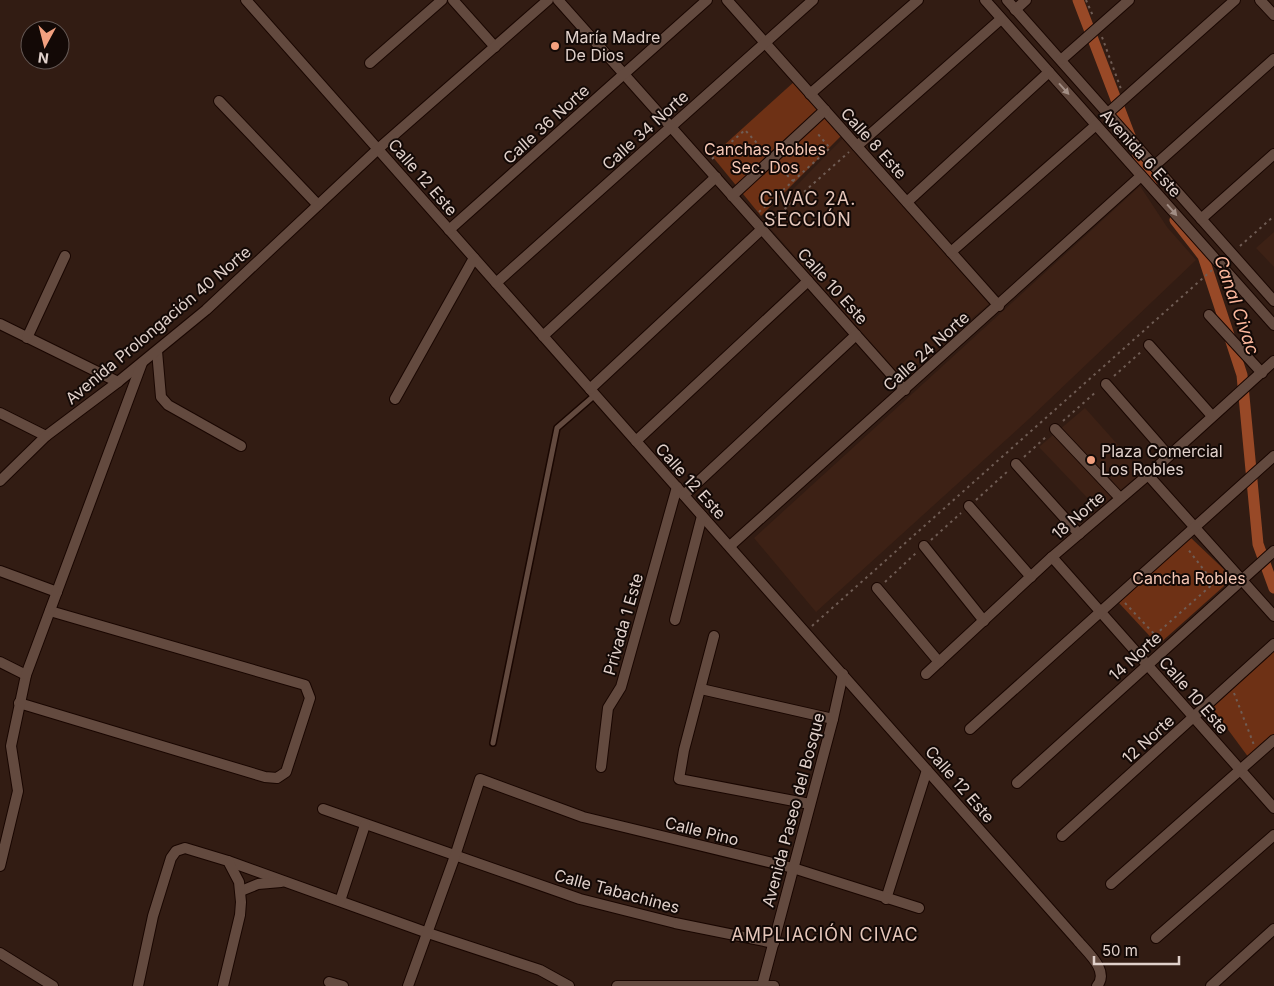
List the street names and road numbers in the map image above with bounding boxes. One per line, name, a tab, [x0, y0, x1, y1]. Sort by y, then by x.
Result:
street label: Calle 36 Norte	[499, 80, 593, 168]
street label: Calle 34 Norte	[598, 86, 692, 174]
street label: Calle 8 Este	[837, 103, 911, 183]
street label: Avenida 6 Este	[1096, 105, 1186, 201]
street label: Calle 12 Este	[384, 134, 462, 220]
street label: Avenida Prolongación 40 Norte	[61, 242, 255, 408]
street label: Calle 10 Este	[794, 244, 872, 328]
street label: Calle 24 Norte	[879, 307, 973, 395]
street label: Calle 12 Este	[652, 439, 730, 523]
street label: 18 Norte	[1048, 487, 1108, 543]
street label: Privada 1 Este	[599, 571, 647, 677]
street label: 14 Norte	[1105, 627, 1165, 685]
street label: Calle 10 Este	[1155, 652, 1233, 738]
street label: 12 Norte	[1118, 710, 1178, 768]
street label: Avenida Paseo del Bosque	[757, 711, 829, 909]
street label: Calle 12 Este	[921, 741, 999, 827]
street label: Calle Pino	[663, 812, 741, 850]
street label: Calle Tabachines	[552, 865, 682, 917]

